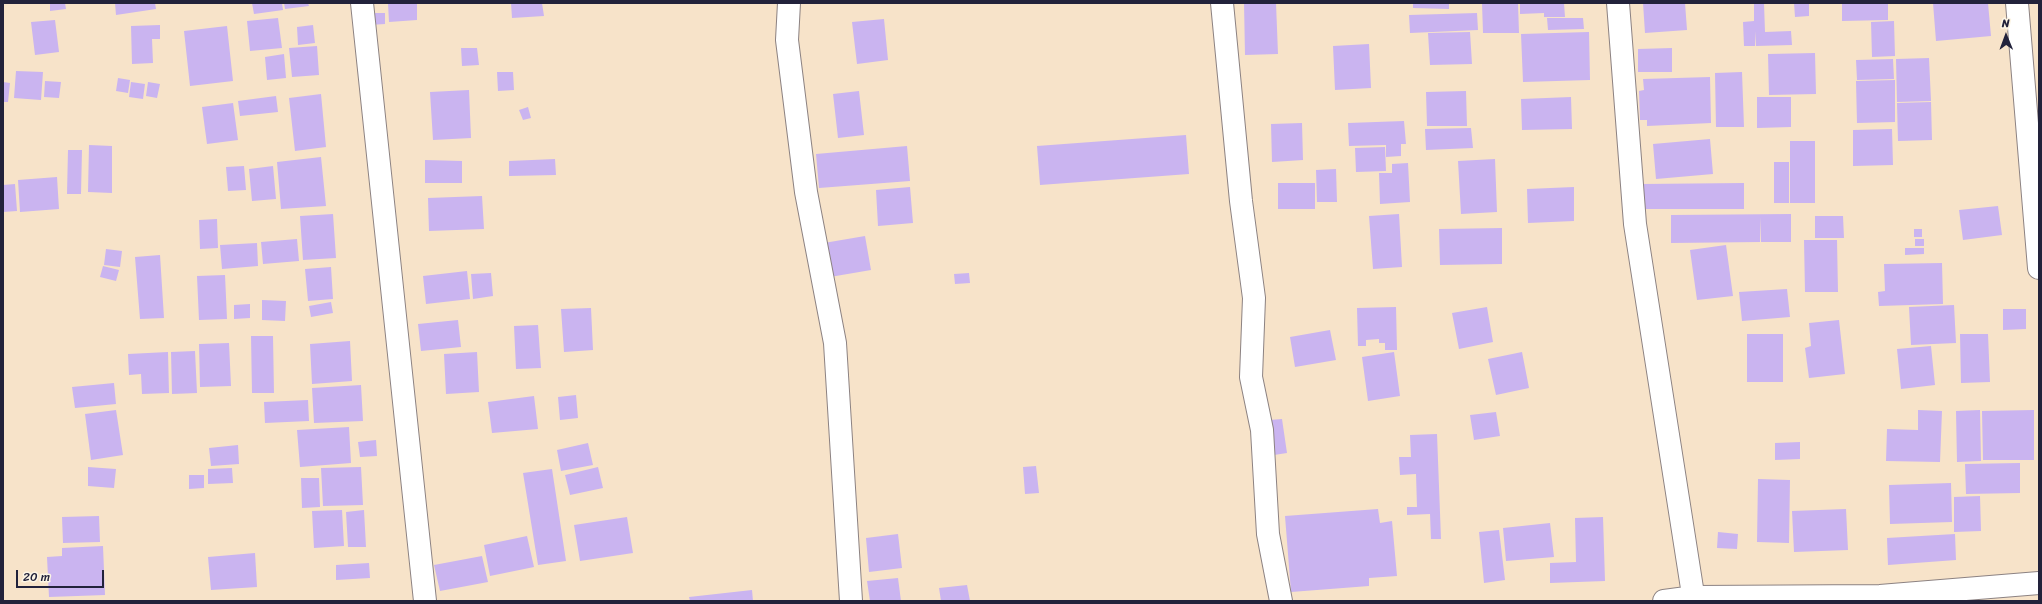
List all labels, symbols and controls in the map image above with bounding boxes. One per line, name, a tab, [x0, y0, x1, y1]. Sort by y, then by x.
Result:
text: N	[2002, 14, 2010, 33]
north arrow	[1986, 16, 2026, 56]
scale bar	[18, 562, 106, 588]
text: 20 m	[23, 566, 50, 588]

